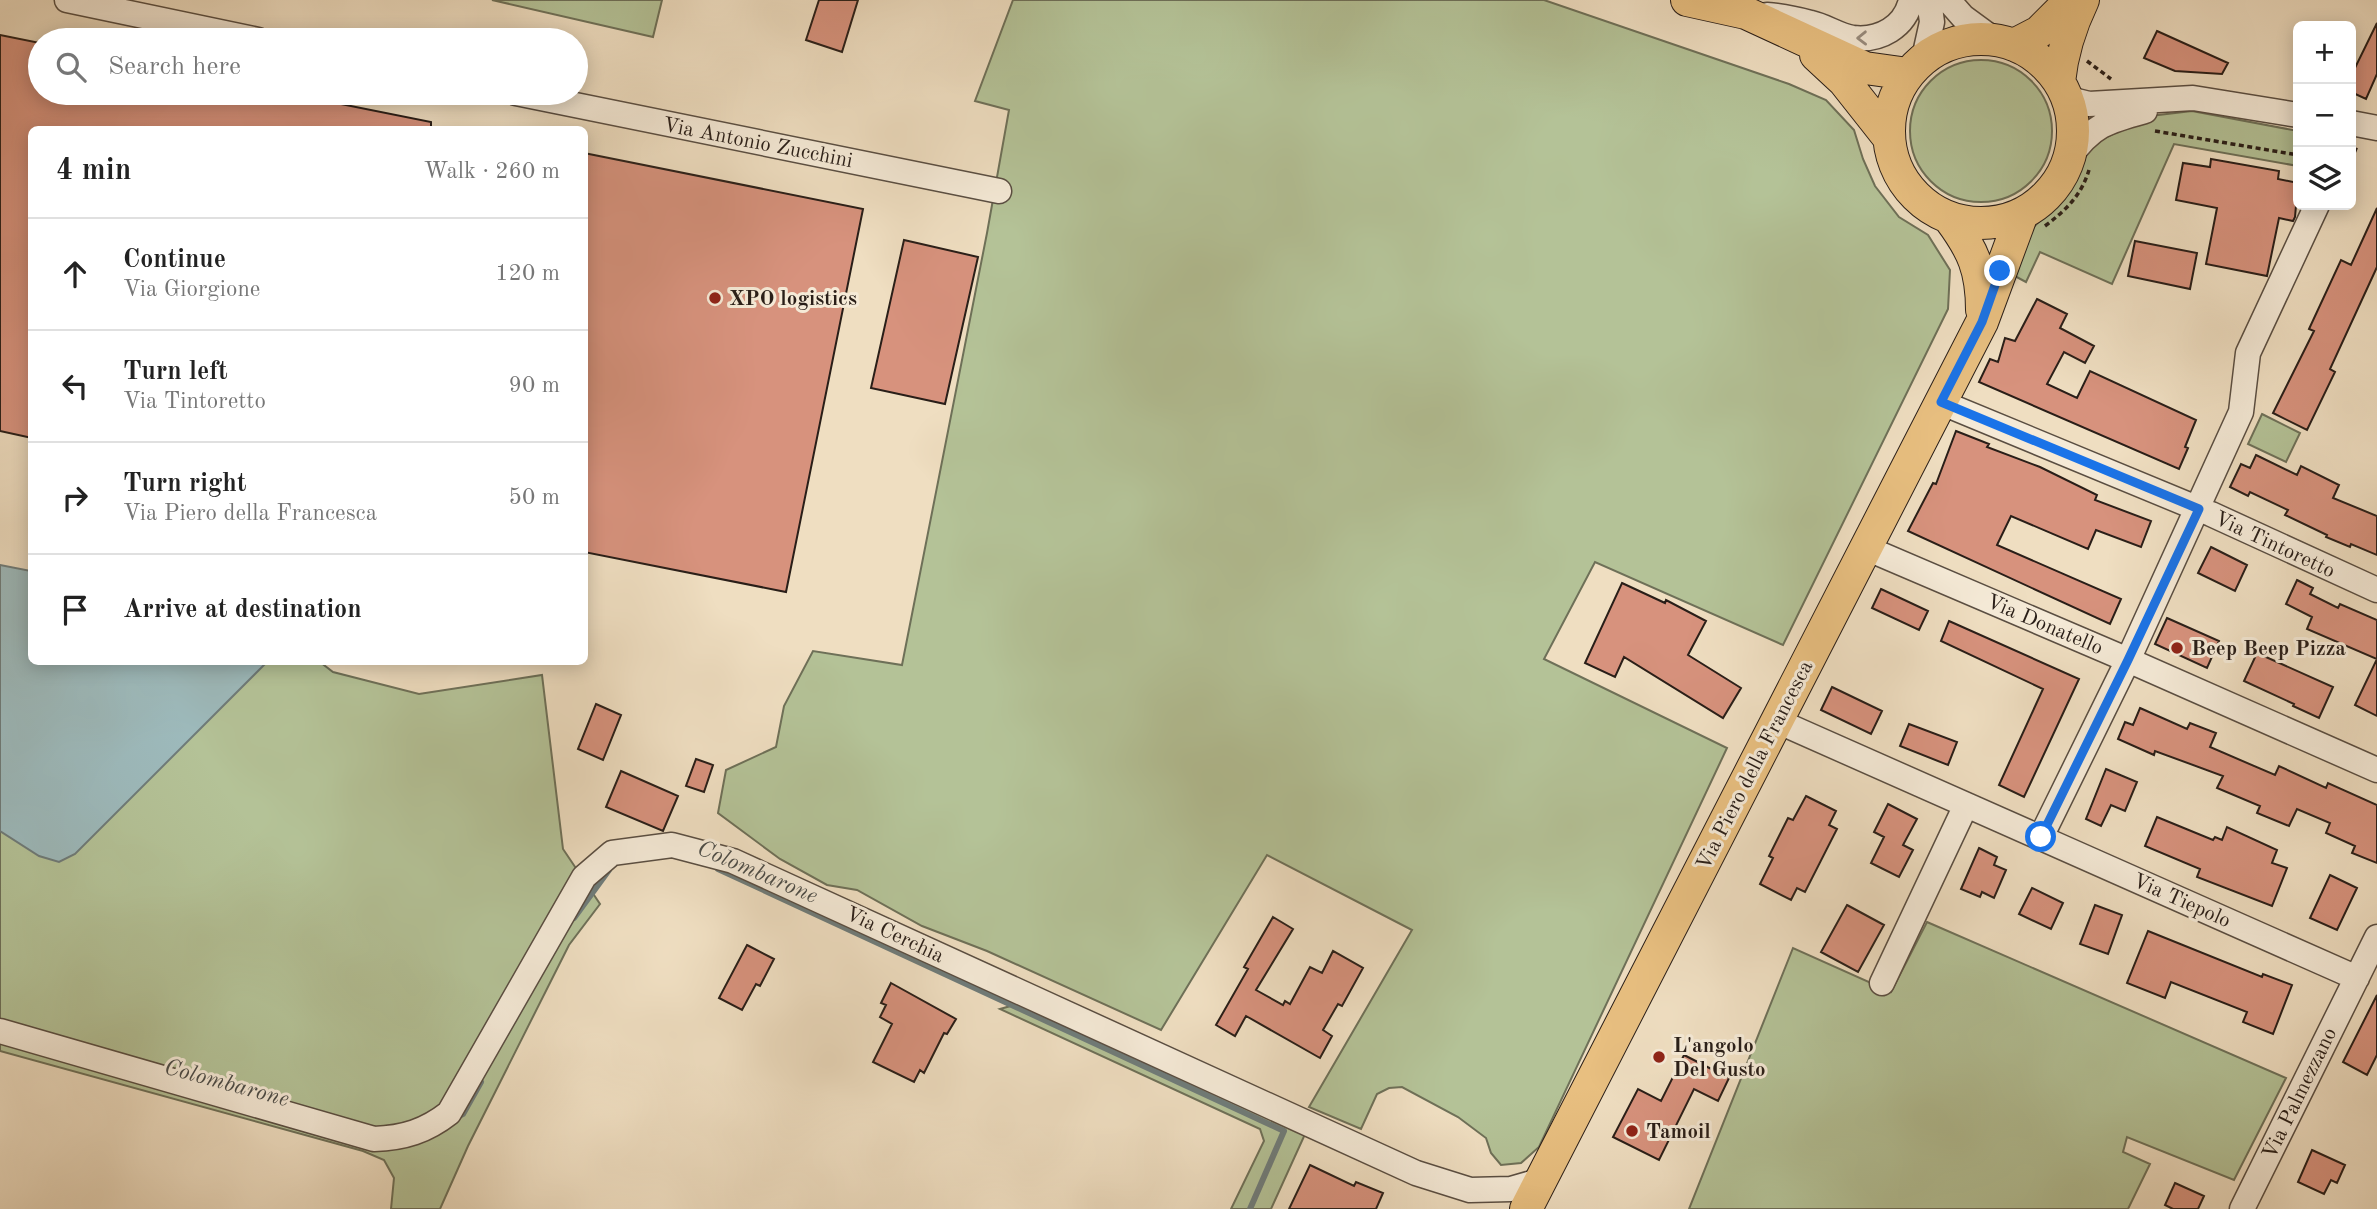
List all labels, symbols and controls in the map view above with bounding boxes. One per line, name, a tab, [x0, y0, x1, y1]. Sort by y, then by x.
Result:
map controls	[2293, 21, 2356, 210]
button: +	[2293, 21, 2356, 84]
search box	[28, 28, 588, 105]
one-way arrow	[1857, 30, 1867, 46]
icon: search	[52, 48, 90, 86]
text: Search here	[108, 54, 241, 80]
button: −	[2293, 84, 2356, 147]
street label: Via Antonio Zucchini	[661, 115, 854, 172]
button: layers	[2293, 147, 2356, 210]
text: 4 min	[56, 156, 131, 186]
text: Walk · 260 m	[424, 160, 560, 183]
text: Continue	[123, 247, 226, 273]
icon: ahead	[56, 255, 94, 293]
route end	[1984, 255, 2015, 286]
text: 120 m	[495, 262, 560, 285]
text: Via Giorgione	[123, 278, 260, 301]
place label: XPO logistics	[729, 289, 857, 310]
marker: XPO logistics	[707, 290, 723, 306]
text: Turn left	[123, 359, 228, 385]
icon: left	[56, 367, 94, 405]
text: 90 m	[509, 374, 560, 397]
text: Via Tintoretto	[123, 390, 266, 413]
text: Turn right	[123, 471, 246, 497]
icon: right	[56, 479, 94, 517]
text: 50 m	[509, 486, 560, 509]
text: Via Piero della Francesca	[123, 502, 377, 525]
street label: Via Tintoretto	[2211, 508, 2338, 582]
icon: arrive	[56, 591, 94, 629]
street label: Via Donatello	[1983, 591, 2106, 659]
text: Arrive at destination	[123, 597, 362, 623]
place label: Beep Beep Pizza	[2191, 639, 2346, 660]
marker: Beep Beep Pizza	[2169, 640, 2185, 656]
street label: Via Piero della Francesca	[1693, 658, 1817, 874]
route start	[2025, 821, 2056, 852]
water label: Colombarone	[694, 837, 821, 908]
street label: Via Tiepolo	[2129, 870, 2234, 932]
street label: Via Cerchia	[842, 903, 947, 967]
street label: Via Palmezzano	[2259, 1025, 2341, 1163]
place label: L'angolo Del Gusto	[1673, 1036, 1766, 1081]
marker: L'angolo Del Gusto	[1651, 1049, 1667, 1065]
water label: Colombarone	[162, 1056, 292, 1111]
place label: Tamoil	[1646, 1122, 1711, 1143]
marker: Tamoil	[1624, 1123, 1640, 1139]

